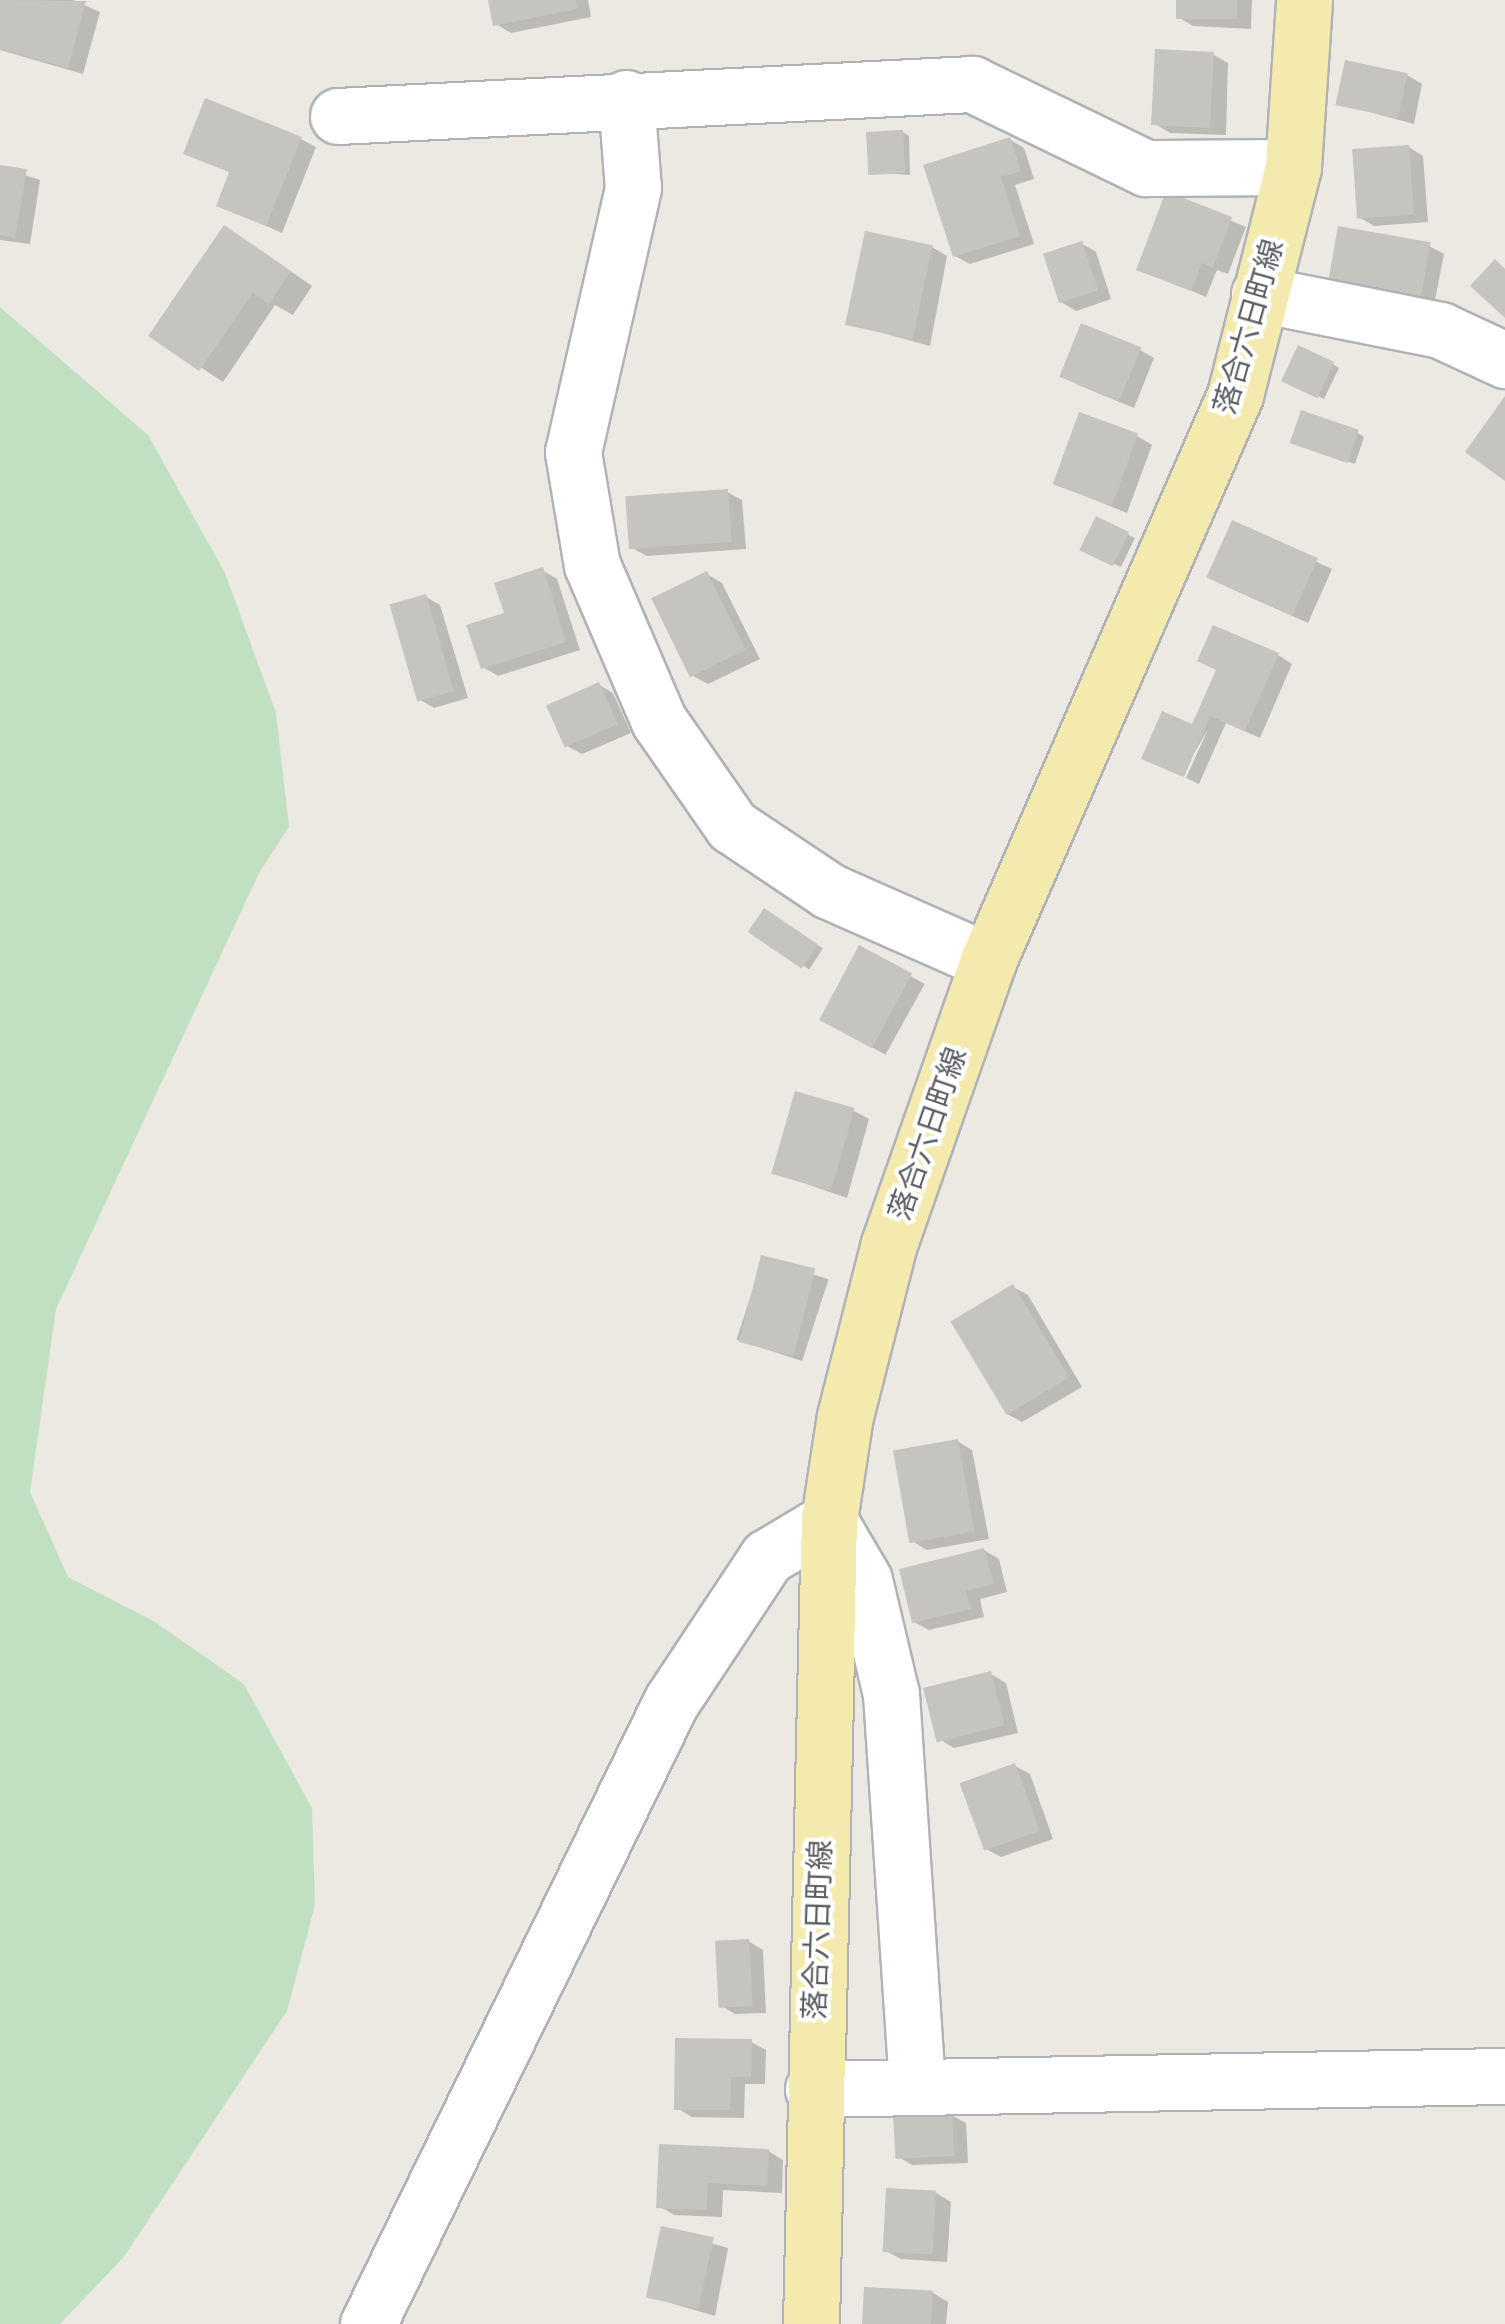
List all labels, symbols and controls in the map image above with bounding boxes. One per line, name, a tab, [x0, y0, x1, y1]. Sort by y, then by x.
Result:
street label: 落合六日町線	[1207, 236, 1291, 418]
street label: 落合六日町線	[882, 1043, 974, 1225]
street label: 落合六日町線	[797, 1839, 839, 2021]

